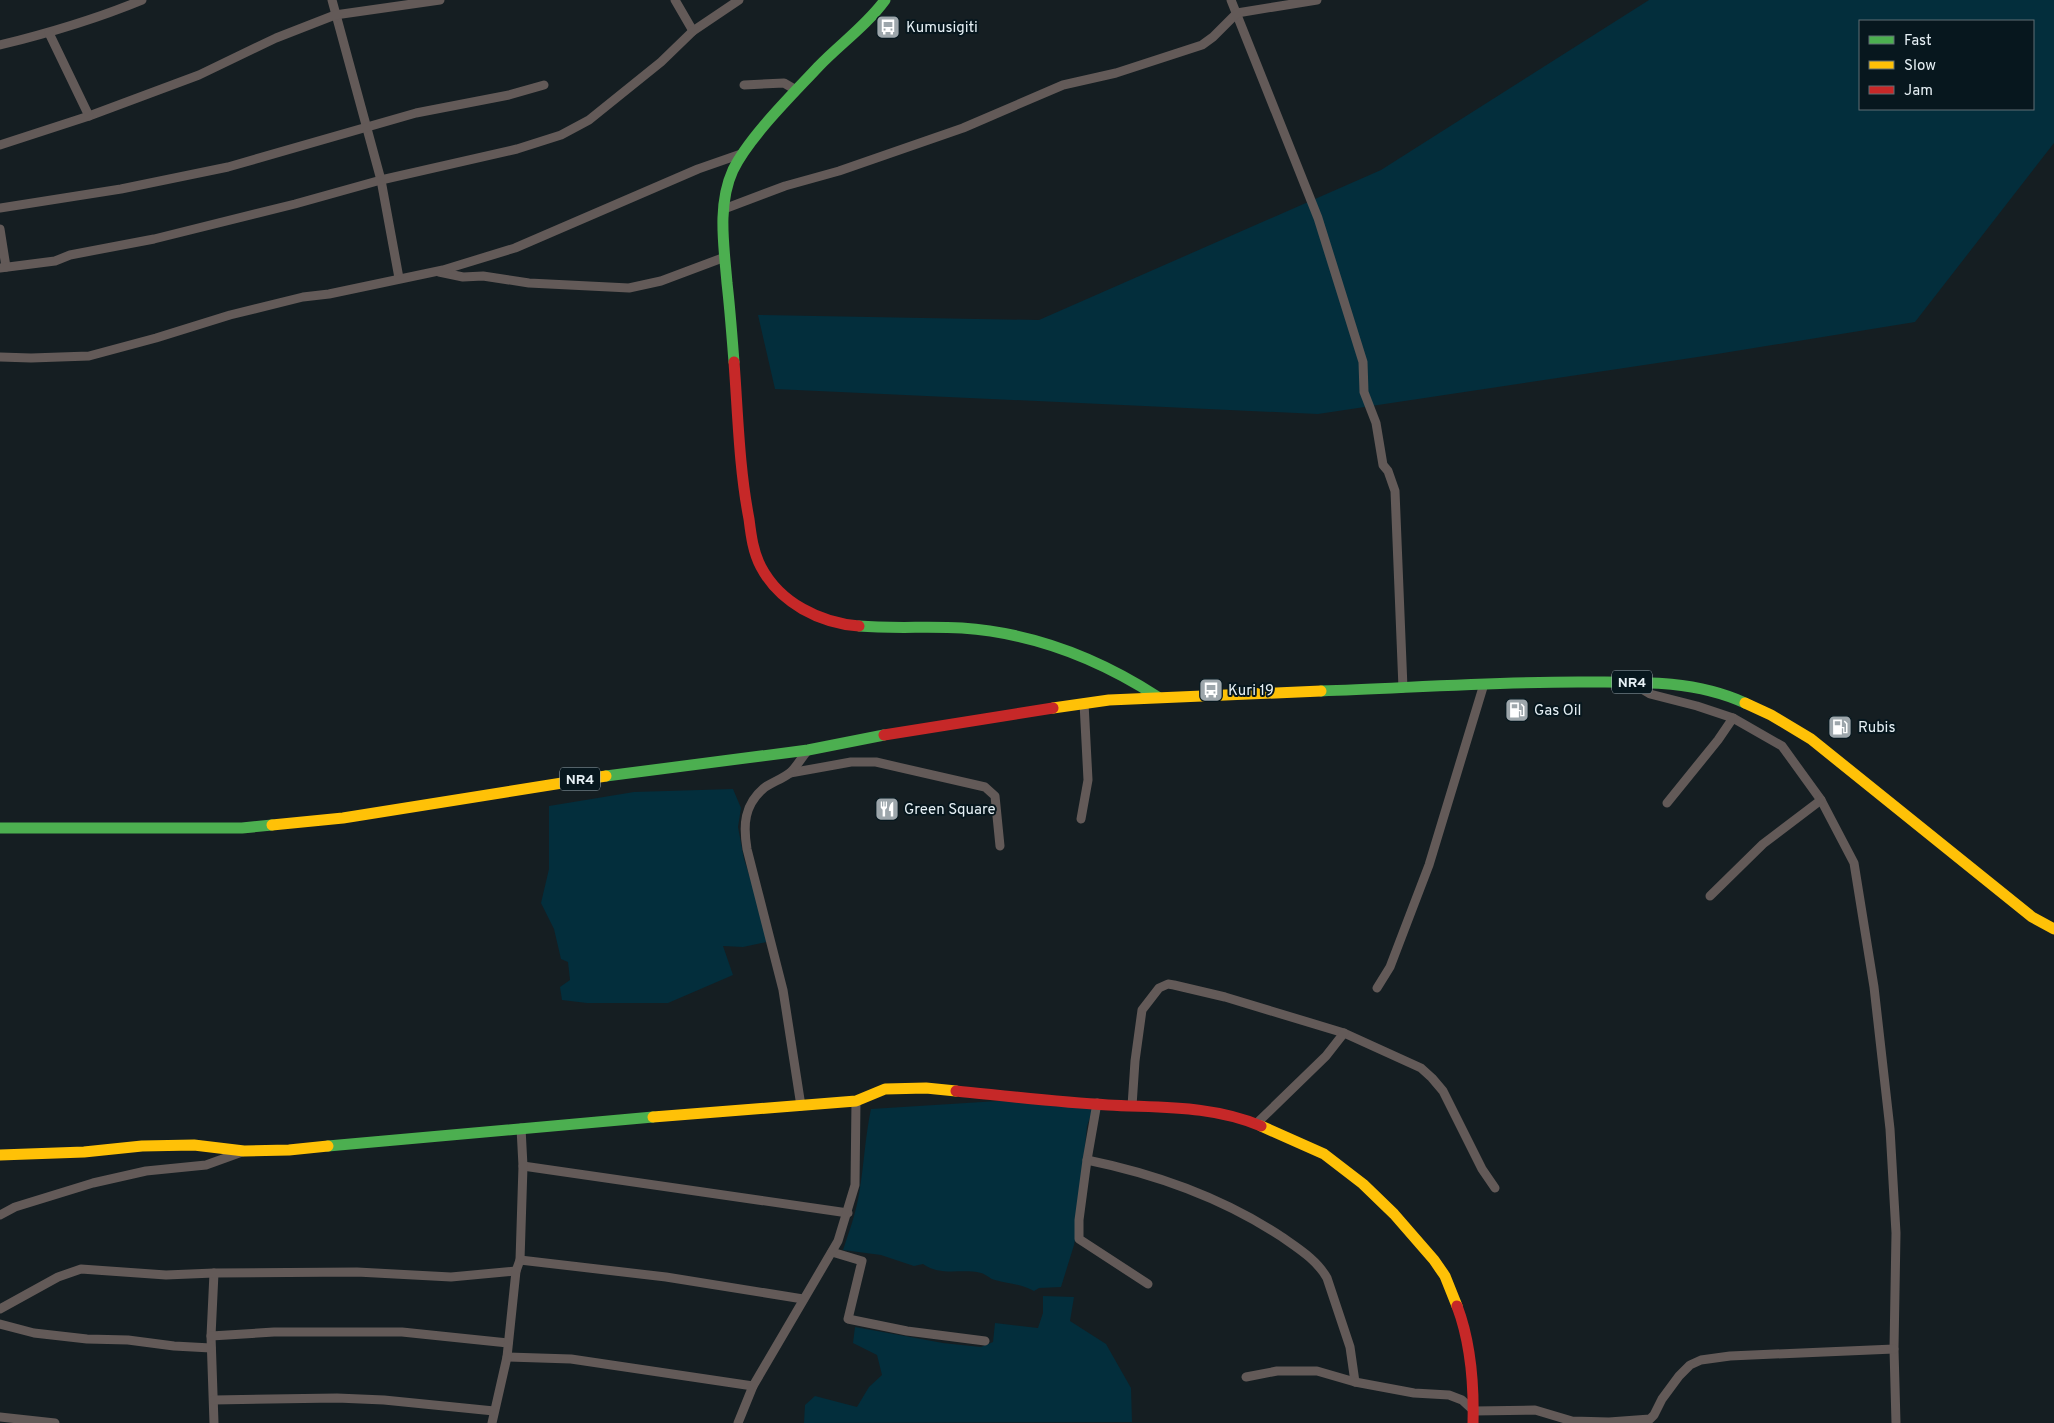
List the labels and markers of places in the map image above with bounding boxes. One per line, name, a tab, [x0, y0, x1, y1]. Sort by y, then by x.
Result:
bus stop icon: Kumusigiti	[875, 14, 901, 40]
place label: Kumusigiti	[906, 19, 978, 38]
bus stop icon: Kuri 19	[1198, 677, 1224, 703]
place label: Kuri 19	[1228, 682, 1274, 701]
fuel station icon: Gas Oil	[1504, 697, 1530, 723]
place label: Gas Oil	[1534, 702, 1581, 721]
fuel station icon: Rubis	[1827, 714, 1853, 740]
place label: Rubis	[1858, 719, 1895, 738]
restaurant icon: Green Square	[874, 796, 900, 822]
place label: Green Square	[904, 801, 996, 820]

